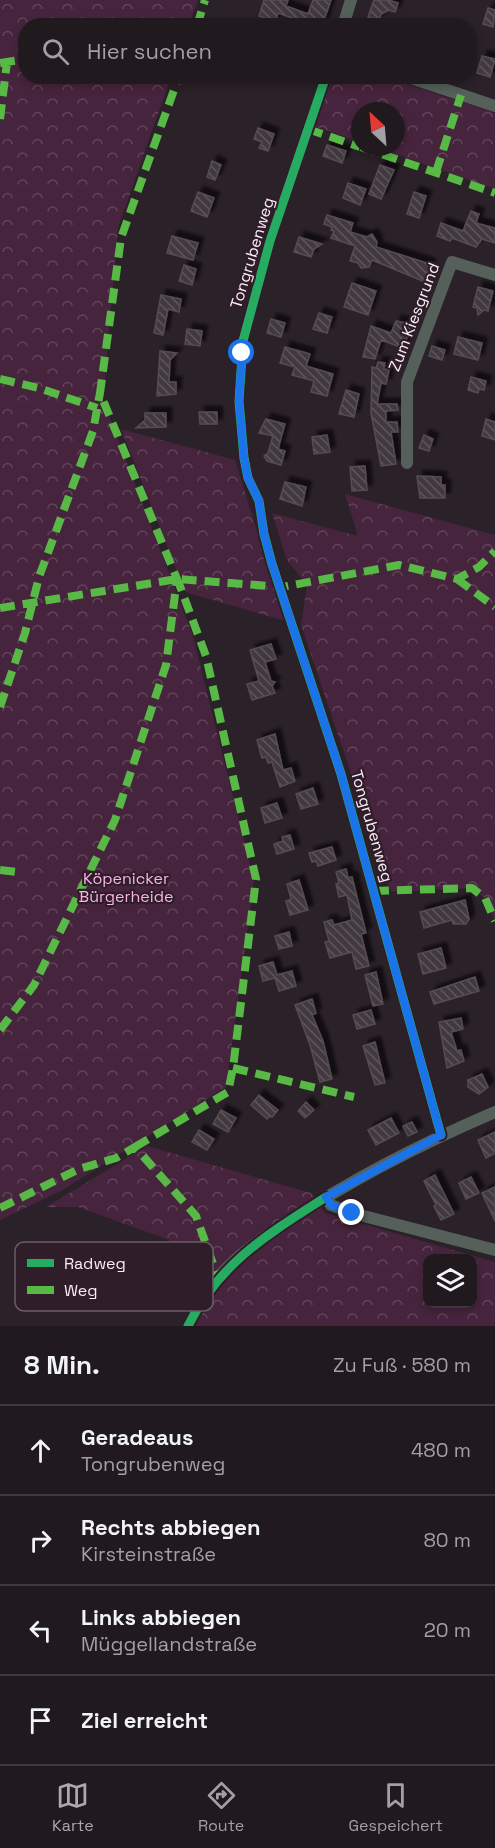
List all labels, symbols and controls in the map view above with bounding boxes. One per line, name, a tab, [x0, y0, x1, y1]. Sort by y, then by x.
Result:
search box	[18, 18, 477, 84]
icon: search	[39, 35, 72, 68]
text: Hier suchen	[87, 37, 212, 65]
north arrow	[351, 102, 405, 156]
street label: Tongrubenweg	[225, 195, 279, 311]
street label: Zum Kiesgrund	[384, 260, 444, 374]
route start	[228, 339, 254, 365]
street label: Tongrubenweg	[346, 768, 398, 884]
park label: Köpenicker Bürgerheide	[79, 868, 173, 907]
route end	[338, 1199, 364, 1225]
legend	[15, 1242, 213, 1311]
text: Radweg	[64, 1253, 126, 1274]
map controls	[423, 1254, 477, 1308]
button: layers	[423, 1254, 477, 1308]
text: Weg	[64, 1280, 98, 1301]
text: 8 Min.	[24, 1348, 100, 1382]
text: Zu Fuß · 580 m	[333, 1352, 471, 1378]
text: Geradeaus	[81, 1423, 193, 1451]
icon: ahead	[24, 1434, 57, 1467]
text: 480 m	[411, 1437, 471, 1463]
text: Tongrubenweg	[81, 1451, 225, 1477]
text: Rechts abbiegen	[81, 1513, 261, 1541]
icon: right	[24, 1524, 57, 1557]
text: 80 m	[423, 1527, 471, 1553]
text: Kirsteinstraße	[81, 1541, 216, 1567]
text: Links abbiegen	[81, 1603, 241, 1631]
icon: left	[24, 1614, 57, 1647]
text: 20 m	[424, 1617, 471, 1643]
text: Müggellandstraße	[81, 1631, 257, 1657]
icon: arrive	[24, 1704, 57, 1737]
text: Ziel erreicht	[81, 1706, 208, 1734]
tab: Karte	[52, 1779, 94, 1836]
tab: Route	[198, 1779, 244, 1836]
tab: Gespeichert	[348, 1779, 443, 1836]

